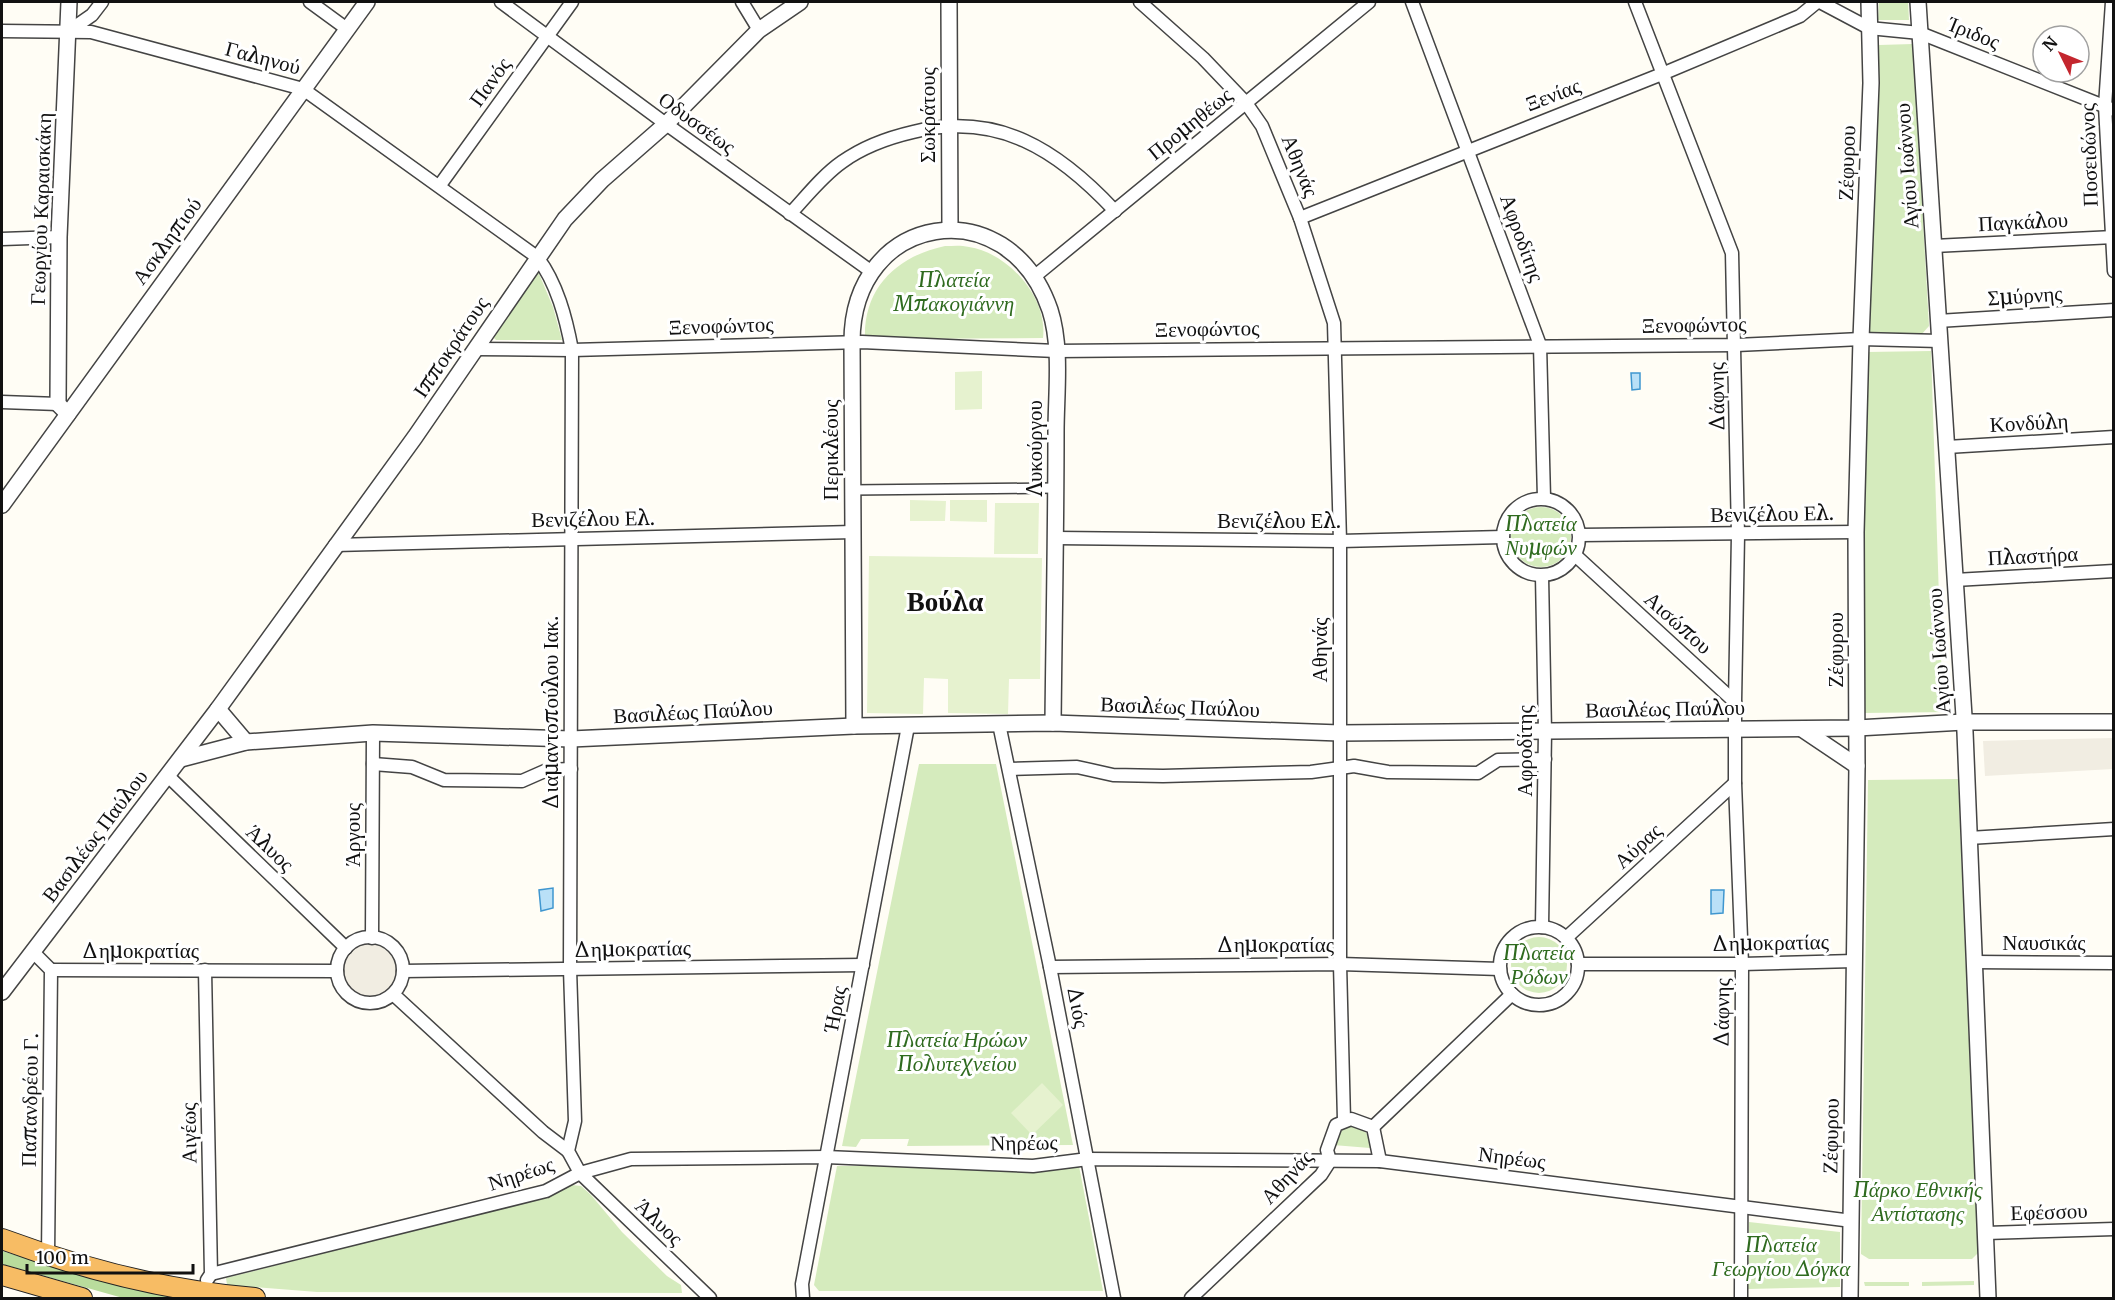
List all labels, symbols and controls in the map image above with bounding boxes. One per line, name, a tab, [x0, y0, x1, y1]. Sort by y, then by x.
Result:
street label: Ίριδος	[1943, 10, 2005, 55]
north arrow	[2031, 24, 2091, 84]
text: N	[2038, 32, 2062, 55]
street label: Γαληνού	[223, 35, 304, 80]
street label: Πανός	[463, 51, 517, 112]
street label: Σωκράτους	[914, 66, 941, 163]
street label: Ξενίας	[1521, 72, 1585, 117]
street label: Προμηθέως	[1142, 81, 1238, 166]
street label: Οδυσσέως	[653, 85, 742, 160]
street label: Αγίου Ιωάννου	[1889, 102, 1924, 230]
street label: Ποσειδώνος	[2073, 102, 2104, 207]
street label: Γεωργίου Καραισκάκη	[24, 112, 57, 306]
street label: Ζέφυρου	[1832, 125, 1861, 201]
street label: Αθηνάς	[1276, 131, 1325, 202]
street label: Αφροδίτης	[1494, 190, 1551, 286]
street label: Ασκληπιού	[126, 192, 207, 290]
street label: Παγκάλου	[1977, 206, 2069, 237]
park label: Πλατεία Μπακογιάννη	[893, 266, 1014, 317]
street label: Σμύρνης	[1987, 279, 2064, 312]
street label: Ιπποκράτους	[407, 290, 495, 403]
street label: Ξενοφώντος	[668, 310, 775, 341]
street label: Ξενοφώντος	[1641, 310, 1747, 339]
street label: Ξενοφώντος	[1154, 314, 1260, 343]
street label: Δάφνης	[1702, 361, 1731, 432]
street label: Περικλέους	[817, 399, 844, 500]
street label: Λυκούργου	[1021, 400, 1048, 497]
street label: Κονδύλη	[1989, 407, 2069, 438]
street label: Βενιζέλου Ελ.	[1710, 499, 1834, 528]
street label: Βενιζέλου Ελ.	[531, 504, 655, 533]
street label: Βενιζέλου Ελ.	[1217, 507, 1341, 534]
park label: Πλατεία Νυμφών	[1504, 510, 1578, 561]
street label: Πλαστήρα	[1987, 540, 2079, 571]
district label: Βούλα	[907, 584, 983, 618]
street label: Αισώπου	[1639, 585, 1718, 660]
street label: Αγίου Ιωάννου	[1921, 587, 1956, 715]
street label: Ζέφυρου	[1822, 612, 1849, 688]
street label: Διαμαντοπούλου Ιακ.	[537, 616, 564, 810]
street label: Αθηνάς	[1306, 617, 1333, 683]
street label: Βασιλέως Παύλου	[1100, 690, 1260, 723]
street label: Βασιλέως Παύλου	[612, 694, 773, 729]
street label: Βασιλέως Παύλου	[1585, 694, 1745, 723]
street label: Αφροδίτης	[1511, 705, 1538, 797]
street label: Βασιλέως Παύλου	[36, 764, 153, 908]
street label: Άργους	[339, 802, 366, 867]
street label: Αύρας	[1608, 816, 1668, 874]
street label: Άλυος	[241, 818, 301, 877]
street label: Δημοκρατίας	[1711, 928, 1830, 957]
street label: Ναυσικάς	[2002, 929, 2086, 956]
street label: Δημοκρατίας	[1216, 931, 1335, 958]
street label: Δημοκρατίας	[573, 934, 692, 963]
street label: Δημοκρατίας	[81, 937, 200, 964]
park label: Πλατεία Ρόδων	[1503, 939, 1576, 990]
street label: Δάφνης	[1707, 977, 1736, 1048]
street label: Ήρας	[817, 983, 852, 1035]
street label: Διός	[1061, 984, 1096, 1031]
park label: Πλατεία Ηρώων Πολυτεχνείου	[887, 1026, 1028, 1077]
street label: Παπανδρέου Γ.	[15, 1033, 44, 1167]
street label: Ζέφυρου	[1816, 1098, 1845, 1174]
street label: Αιγέως	[174, 1102, 203, 1164]
street label: Νηρέως	[990, 1128, 1059, 1157]
street label: Νηρέως	[1477, 1140, 1548, 1175]
street label: Αθηνάς	[1255, 1143, 1319, 1210]
street label: Νηρέως	[485, 1150, 558, 1197]
park label: Πάρκο Εθνικής Αντίστασης	[1854, 1176, 1983, 1227]
street label: Άλυος	[630, 1192, 690, 1251]
street label: Εφέσσου	[2010, 1197, 2088, 1226]
park label: Πλατεία Γεωργίου Δόγκα	[1711, 1231, 1851, 1282]
scale bar	[27, 1237, 194, 1275]
text: 100 m	[36, 1246, 89, 1269]

